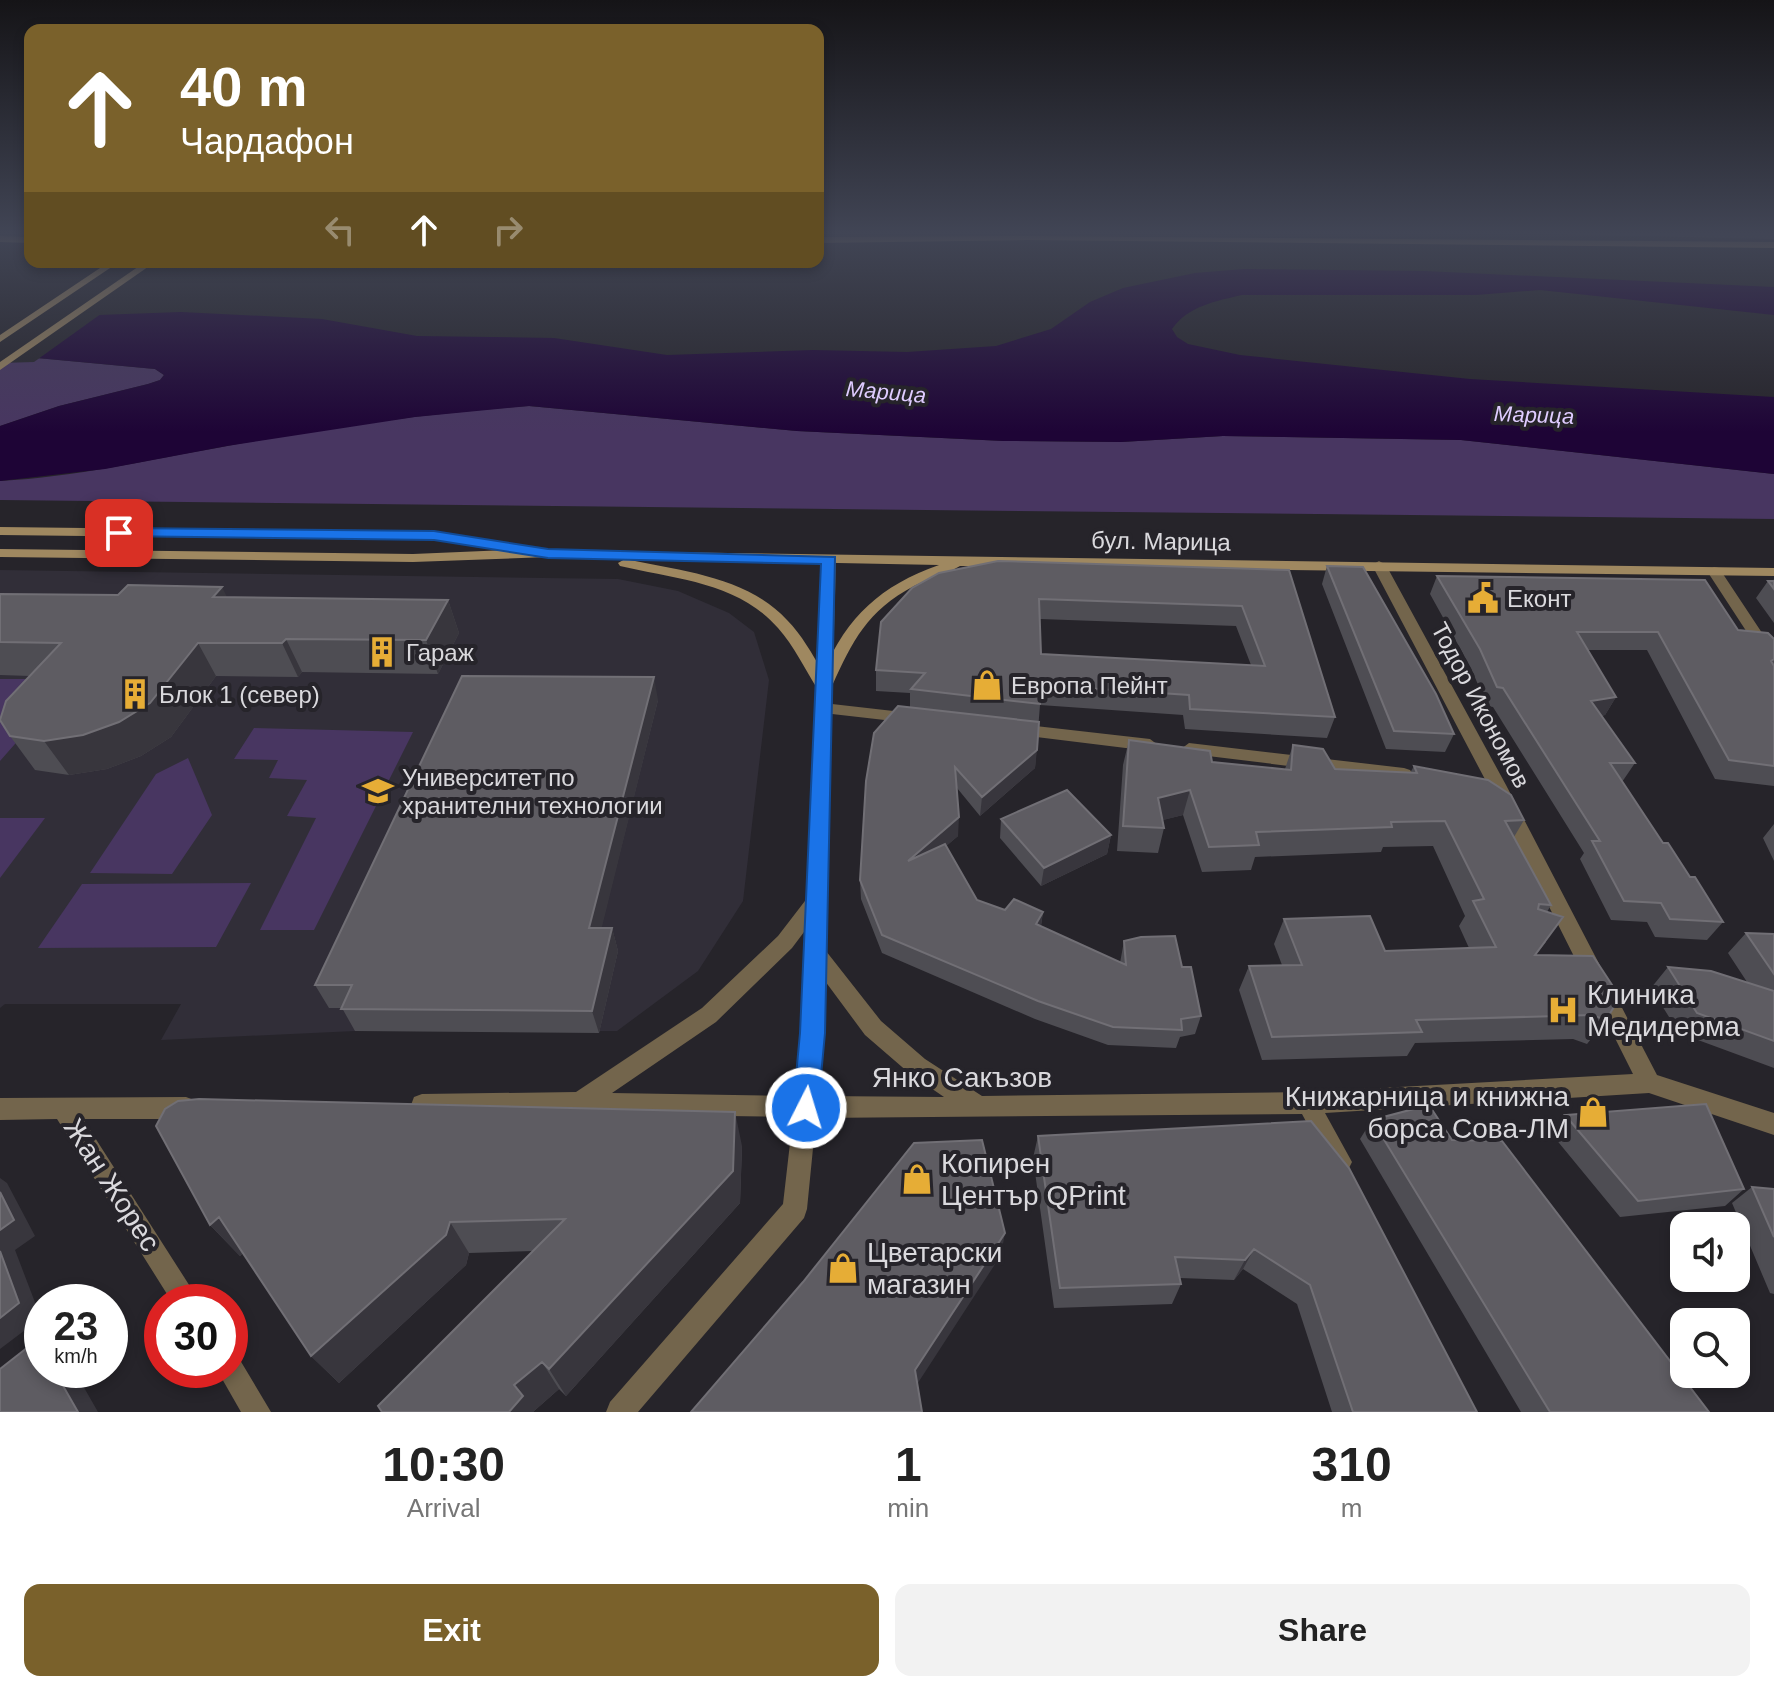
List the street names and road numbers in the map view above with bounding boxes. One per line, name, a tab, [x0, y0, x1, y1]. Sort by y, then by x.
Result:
street label: бул. Марица	[1091, 526, 1232, 556]
street label: Тодор Икономов	[1426, 618, 1536, 792]
street label: Янко Сакъзов	[872, 1062, 1052, 1093]
street label: Жан Жорес	[58, 1113, 166, 1257]

